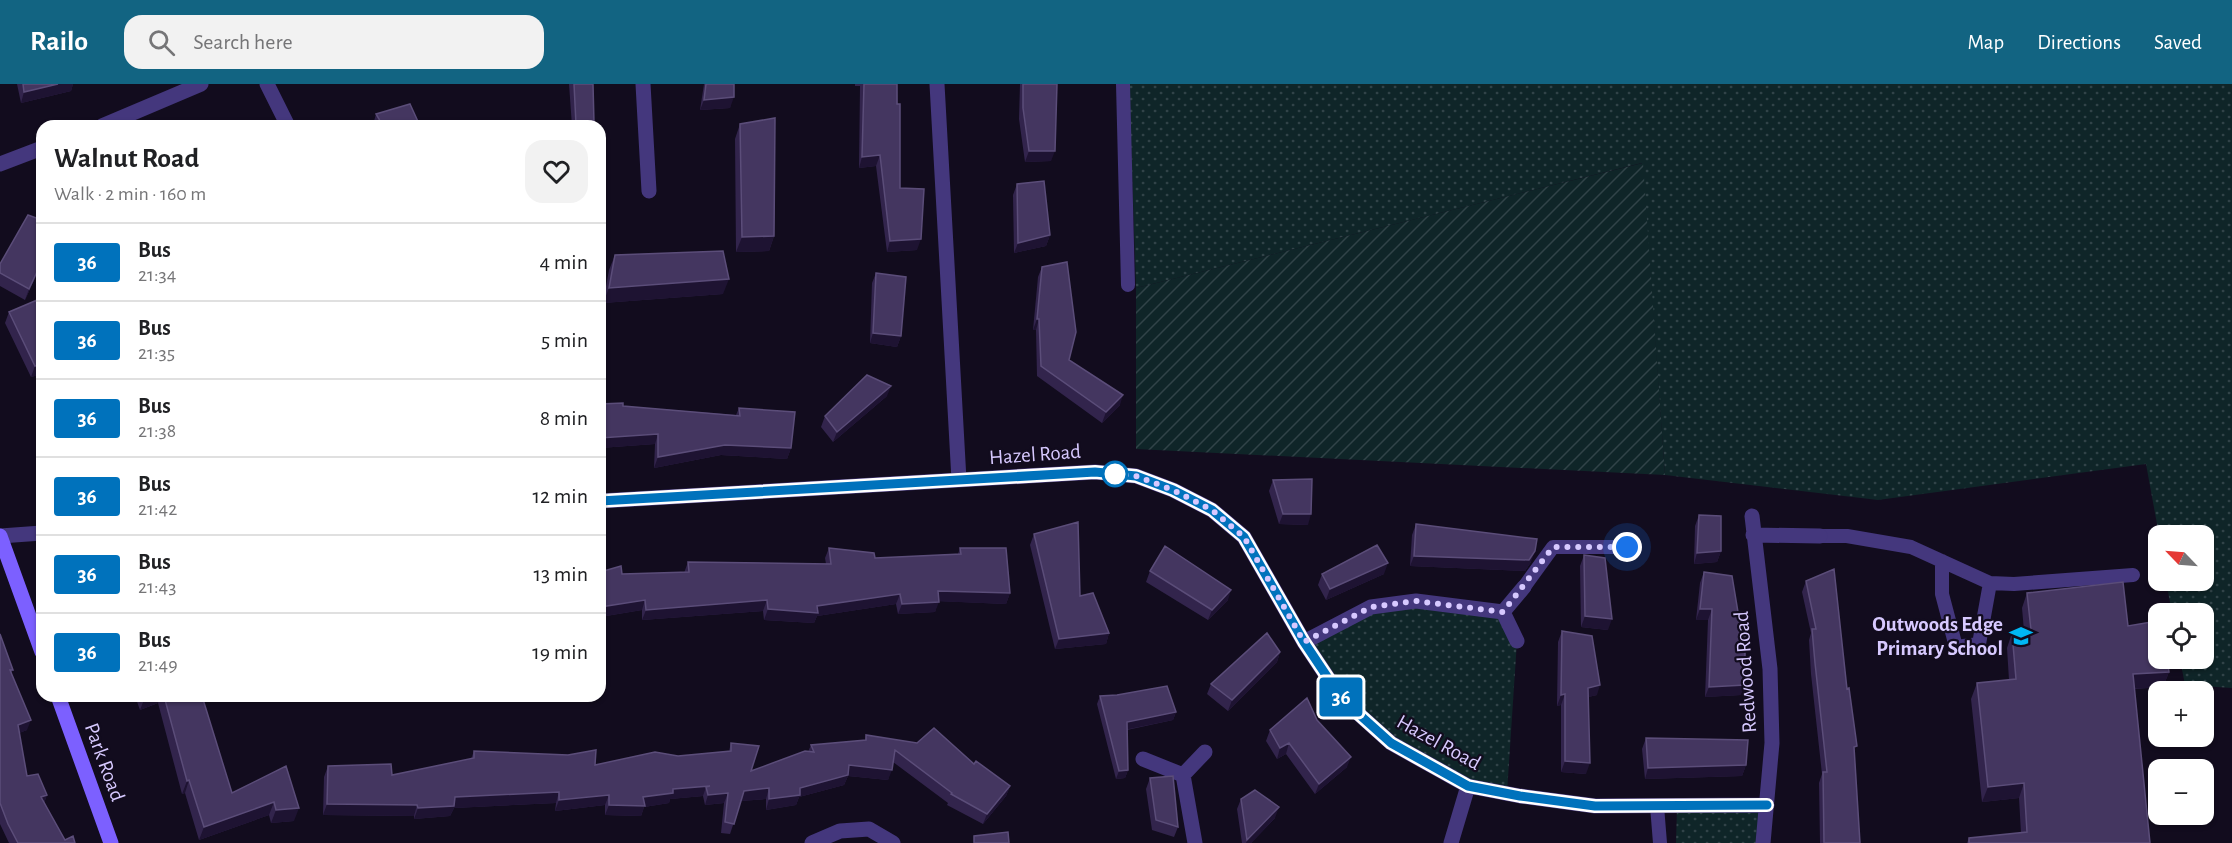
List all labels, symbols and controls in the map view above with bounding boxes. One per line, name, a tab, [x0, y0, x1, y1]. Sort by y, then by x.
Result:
search box	[124, 15, 544, 69]
icon: search	[145, 26, 178, 59]
text: Railo	[30, 28, 88, 56]
text: Search here	[193, 31, 293, 53]
text: Map	[1968, 32, 2004, 53]
text: Directions	[2037, 32, 2121, 53]
text: Saved	[2154, 32, 2202, 53]
button: heart	[525, 140, 588, 203]
text: Walnut Road	[54, 145, 199, 173]
text: Walk · 2 min · 160 m	[54, 184, 206, 204]
text: Bus	[138, 239, 171, 261]
text: 4 min	[540, 251, 588, 273]
text: 36	[77, 252, 97, 273]
text: 21:34	[138, 265, 176, 285]
text: Bus	[138, 317, 171, 339]
text: 5 min	[541, 329, 588, 351]
text: 36	[77, 330, 97, 351]
text: 21:35	[138, 343, 175, 363]
text: Bus	[138, 395, 171, 417]
text: 8 min	[540, 407, 588, 429]
text: 36	[77, 408, 97, 429]
text: 21:38	[138, 421, 176, 441]
street label: Hazel Road	[988, 441, 1082, 468]
unlabelled marker	[1102, 461, 1128, 487]
text: Bus	[138, 473, 171, 495]
text: 12 min	[533, 485, 588, 507]
text: 36	[77, 486, 97, 507]
text: 21:42	[138, 499, 177, 519]
north arrow	[2148, 525, 2214, 591]
map controls	[2148, 525, 2214, 825]
your location	[1612, 532, 1642, 562]
text: Bus	[138, 551, 171, 573]
text: 13 min	[533, 563, 588, 585]
text: 36	[77, 564, 97, 585]
text: 21:43	[138, 577, 176, 597]
button: locate	[2148, 603, 2214, 669]
street label: Redwood Road	[1731, 610, 1760, 734]
place label: Outwoods Edge Primary School	[1872, 614, 2003, 659]
school or university icon: Outwoods Edge Primary School	[2008, 623, 2034, 649]
text: Bus	[138, 629, 171, 651]
text: 19 min	[532, 641, 588, 663]
text: 36	[77, 642, 97, 663]
text: 21:49	[138, 655, 178, 675]
line badge: 36	[1314, 678, 1368, 716]
button: +	[2148, 681, 2214, 747]
text: 36	[1331, 687, 1351, 708]
street label: Hazel Road	[1393, 711, 1484, 774]
street label: Park Road	[81, 720, 128, 804]
button: −	[2148, 759, 2214, 825]

